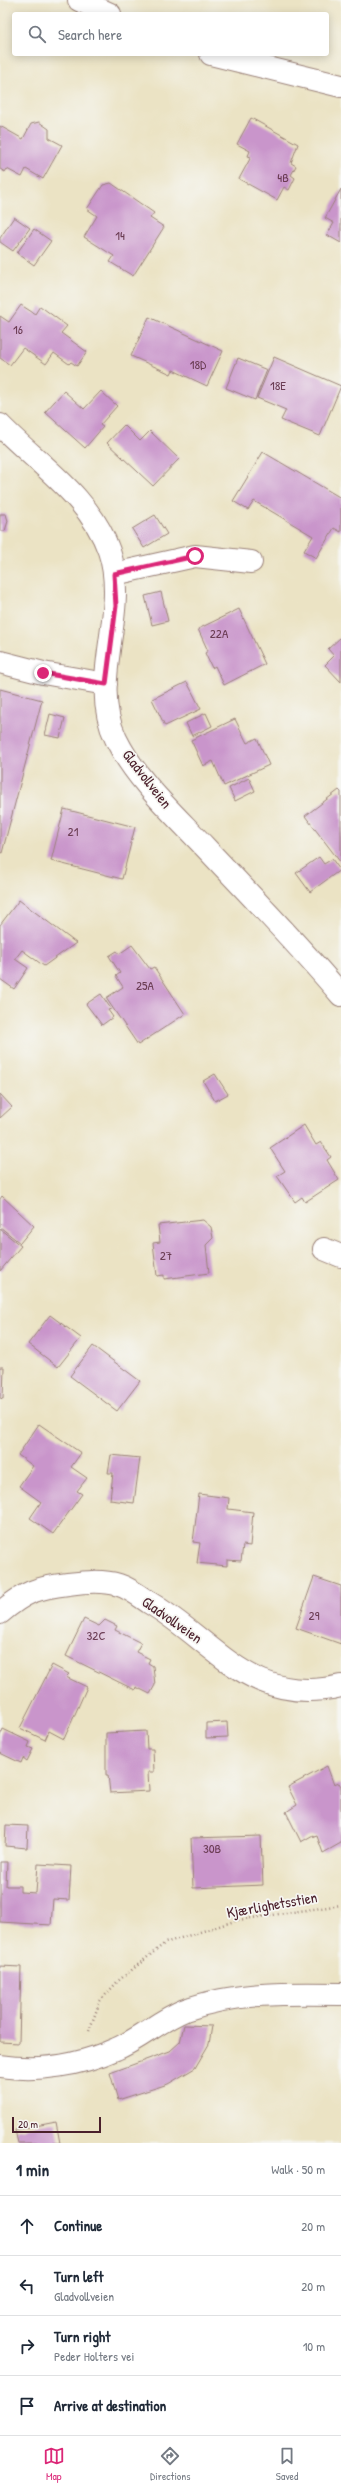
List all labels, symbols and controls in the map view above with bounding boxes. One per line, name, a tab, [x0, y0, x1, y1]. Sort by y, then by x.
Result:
search box	[12, 12, 329, 56]
icon: search	[26, 23, 48, 45]
text: Search here	[58, 24, 122, 45]
house number: 4B	[277, 168, 289, 186]
house number: 14	[115, 226, 125, 244]
house number: 16	[13, 320, 23, 338]
house number: 18D	[190, 355, 207, 373]
house number: 18E	[270, 376, 286, 394]
route start	[186, 547, 204, 565]
house number: 22A	[210, 624, 229, 642]
route end	[34, 664, 52, 682]
street label: Gladvollveien	[118, 745, 177, 813]
house number: 21	[68, 822, 79, 840]
house number: 25A	[136, 976, 155, 994]
house number: 27	[160, 1246, 172, 1264]
street label: Gladvollveien	[138, 1591, 207, 1648]
house number: 29	[309, 1606, 320, 1624]
house number: 32C	[86, 1626, 106, 1644]
house number: 30B	[203, 1839, 222, 1857]
street label: Kjærlighetsstien	[225, 1886, 319, 1923]
scale bar	[12, 2115, 101, 2134]
text: 20 m	[18, 2117, 38, 2131]
text: 1 min	[16, 2158, 49, 2181]
text: Walk · 50 m	[271, 2160, 325, 2178]
icon: ahead	[16, 2215, 38, 2237]
text: Continue	[54, 2215, 102, 2236]
text: 20 m	[301, 2217, 325, 2235]
text: Turn left	[54, 2266, 104, 2287]
icon: left	[16, 2275, 38, 2297]
text: 20 m	[301, 2277, 325, 2295]
text: Gladvollveien	[54, 2287, 114, 2305]
text: Turn right	[54, 2326, 110, 2347]
icon: right	[16, 2335, 38, 2357]
text: 10 m	[303, 2337, 325, 2355]
text: Peder Holters vei	[54, 2347, 134, 2365]
icon: arrive	[16, 2395, 38, 2417]
text: Arrive at destination	[54, 2395, 166, 2416]
tab: Map	[43, 2445, 65, 2483]
tab: Directions	[150, 2445, 191, 2483]
tab: Saved	[276, 2445, 298, 2483]

